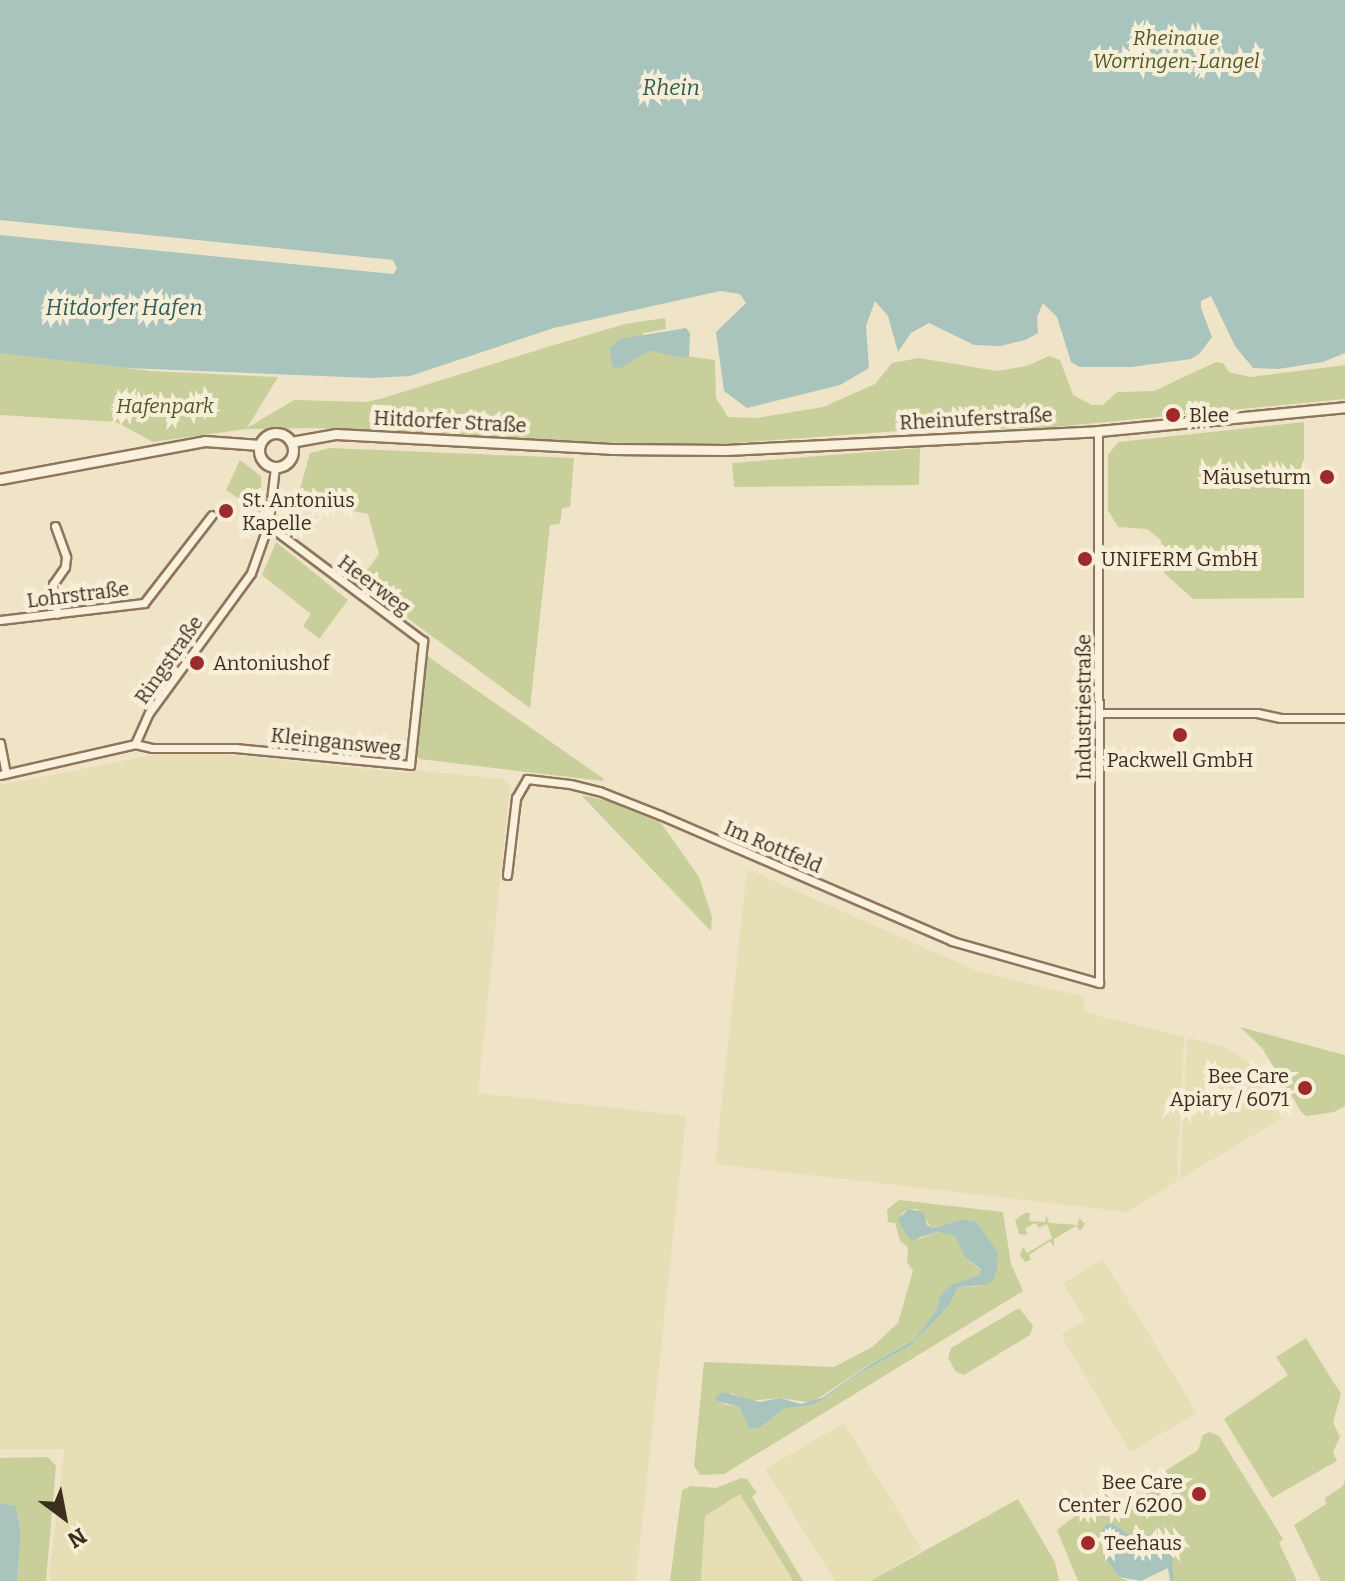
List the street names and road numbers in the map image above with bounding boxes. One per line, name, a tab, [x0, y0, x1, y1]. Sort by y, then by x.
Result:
street label: Rheinuferstraße	[899, 403, 1053, 435]
street label: Hitdorfer Straße	[373, 406, 527, 438]
street label: Heerweg	[333, 550, 415, 620]
street label: Lohrstraße	[25, 577, 131, 613]
street label: Ringstraße	[130, 611, 208, 709]
street label: Industriestraße	[1072, 634, 1096, 780]
street label: Kleingansweg	[270, 723, 402, 761]
street label: Im Rottfeld	[720, 816, 826, 878]

